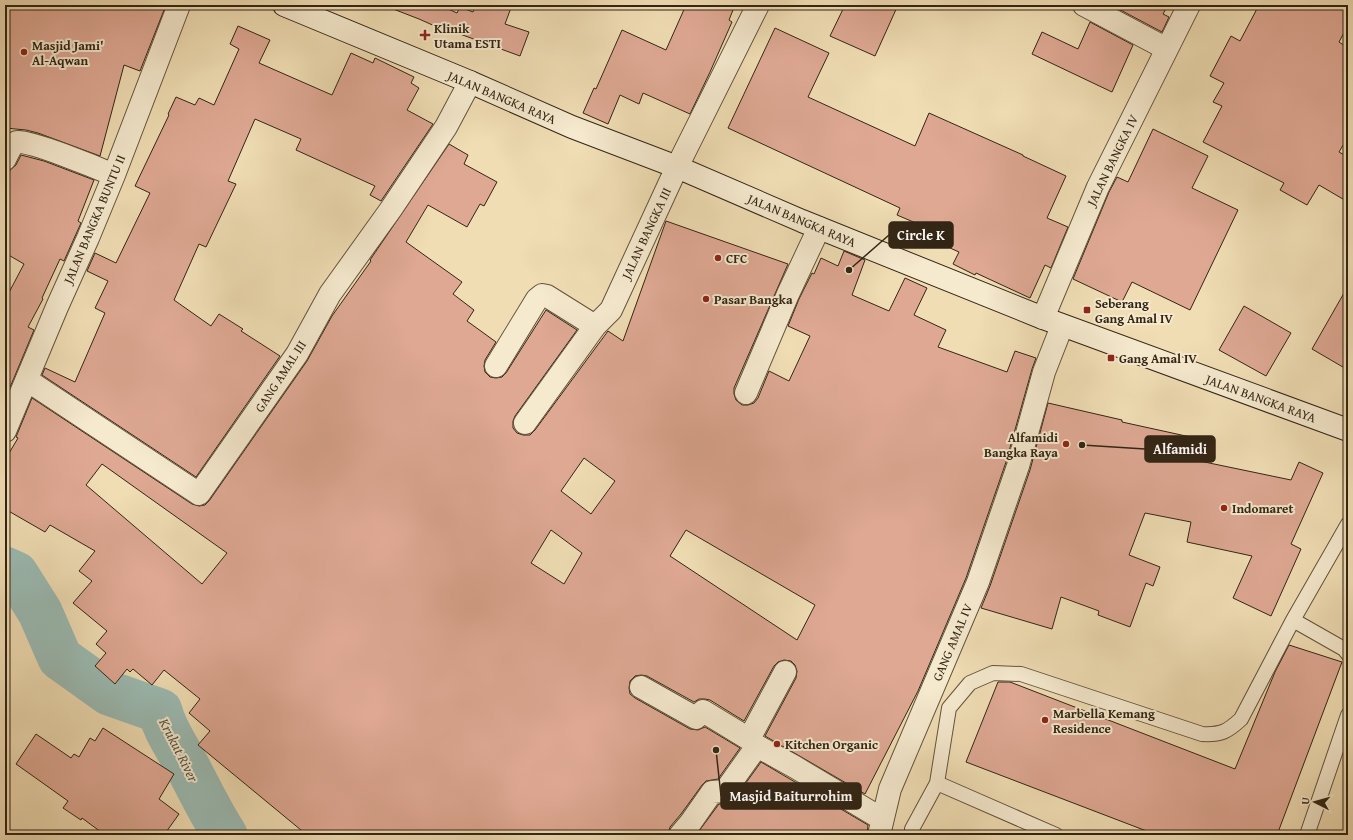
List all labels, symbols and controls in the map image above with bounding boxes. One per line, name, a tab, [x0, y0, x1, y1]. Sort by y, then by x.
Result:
place label: Klinik Utama ESTI	[434, 19, 501, 53]
marker: Klinik Utama ESTI	[419, 29, 431, 41]
place label: Masjid Jami' Al-Aqwan	[32, 36, 104, 70]
marker: Masjid Jami' Al-Aqwan	[19, 47, 29, 57]
street label: JALAN BANGKA RAYA	[443, 65, 559, 129]
street label: JALAN BANGKA IV	[1081, 111, 1143, 211]
street label: JALAN BANGKA BUNTU II	[58, 152, 130, 289]
street label: JALAN BANGKA III	[616, 184, 676, 284]
street label: JALAN BANGKA RAYA	[743, 188, 859, 252]
callout: Circle K	[889, 222, 953, 248]
text: Circle K	[897, 225, 945, 245]
place label: CFC	[726, 249, 747, 268]
marker: CFC	[713, 253, 723, 263]
place label: Pasar Bangka	[714, 290, 793, 309]
marker: Pasar Bangka	[701, 294, 711, 304]
place label: Seberang Gang Amal IV	[1095, 294, 1173, 328]
marker: Seberang Gang Amal IV	[1082, 305, 1092, 315]
street label: GANG AMAL III	[250, 337, 311, 416]
place label: Gang Amal IV	[1119, 349, 1197, 368]
marker: Gang Amal IV	[1106, 353, 1116, 363]
street label: JALAN BANGKA RAYA	[1201, 369, 1319, 427]
place label: Alfamidi Bangka Raya	[984, 428, 1058, 462]
callout: Alfamidi	[1145, 436, 1215, 462]
marker: Alfamidi Bangka Raya	[1061, 439, 1071, 449]
text: Alfamidi	[1153, 439, 1208, 459]
place label: Indomaret	[1232, 499, 1293, 518]
marker: Indomaret	[1219, 503, 1229, 513]
street label: GANG AMAL IV	[928, 600, 978, 684]
place label: Marbella Kemang Residence	[1053, 704, 1155, 738]
water label: Krukut River	[154, 714, 204, 786]
marker: Marbella Kemang Residence	[1040, 715, 1050, 725]
place label: Kitchen Organic	[785, 735, 878, 754]
marker: Kitchen Organic	[772, 739, 782, 749]
north arrow	[1295, 782, 1335, 822]
callout: Masjid Baiturrohim	[721, 783, 861, 809]
text: Masjid Baiturrohim	[729, 786, 853, 806]
text: U	[1297, 796, 1313, 805]

